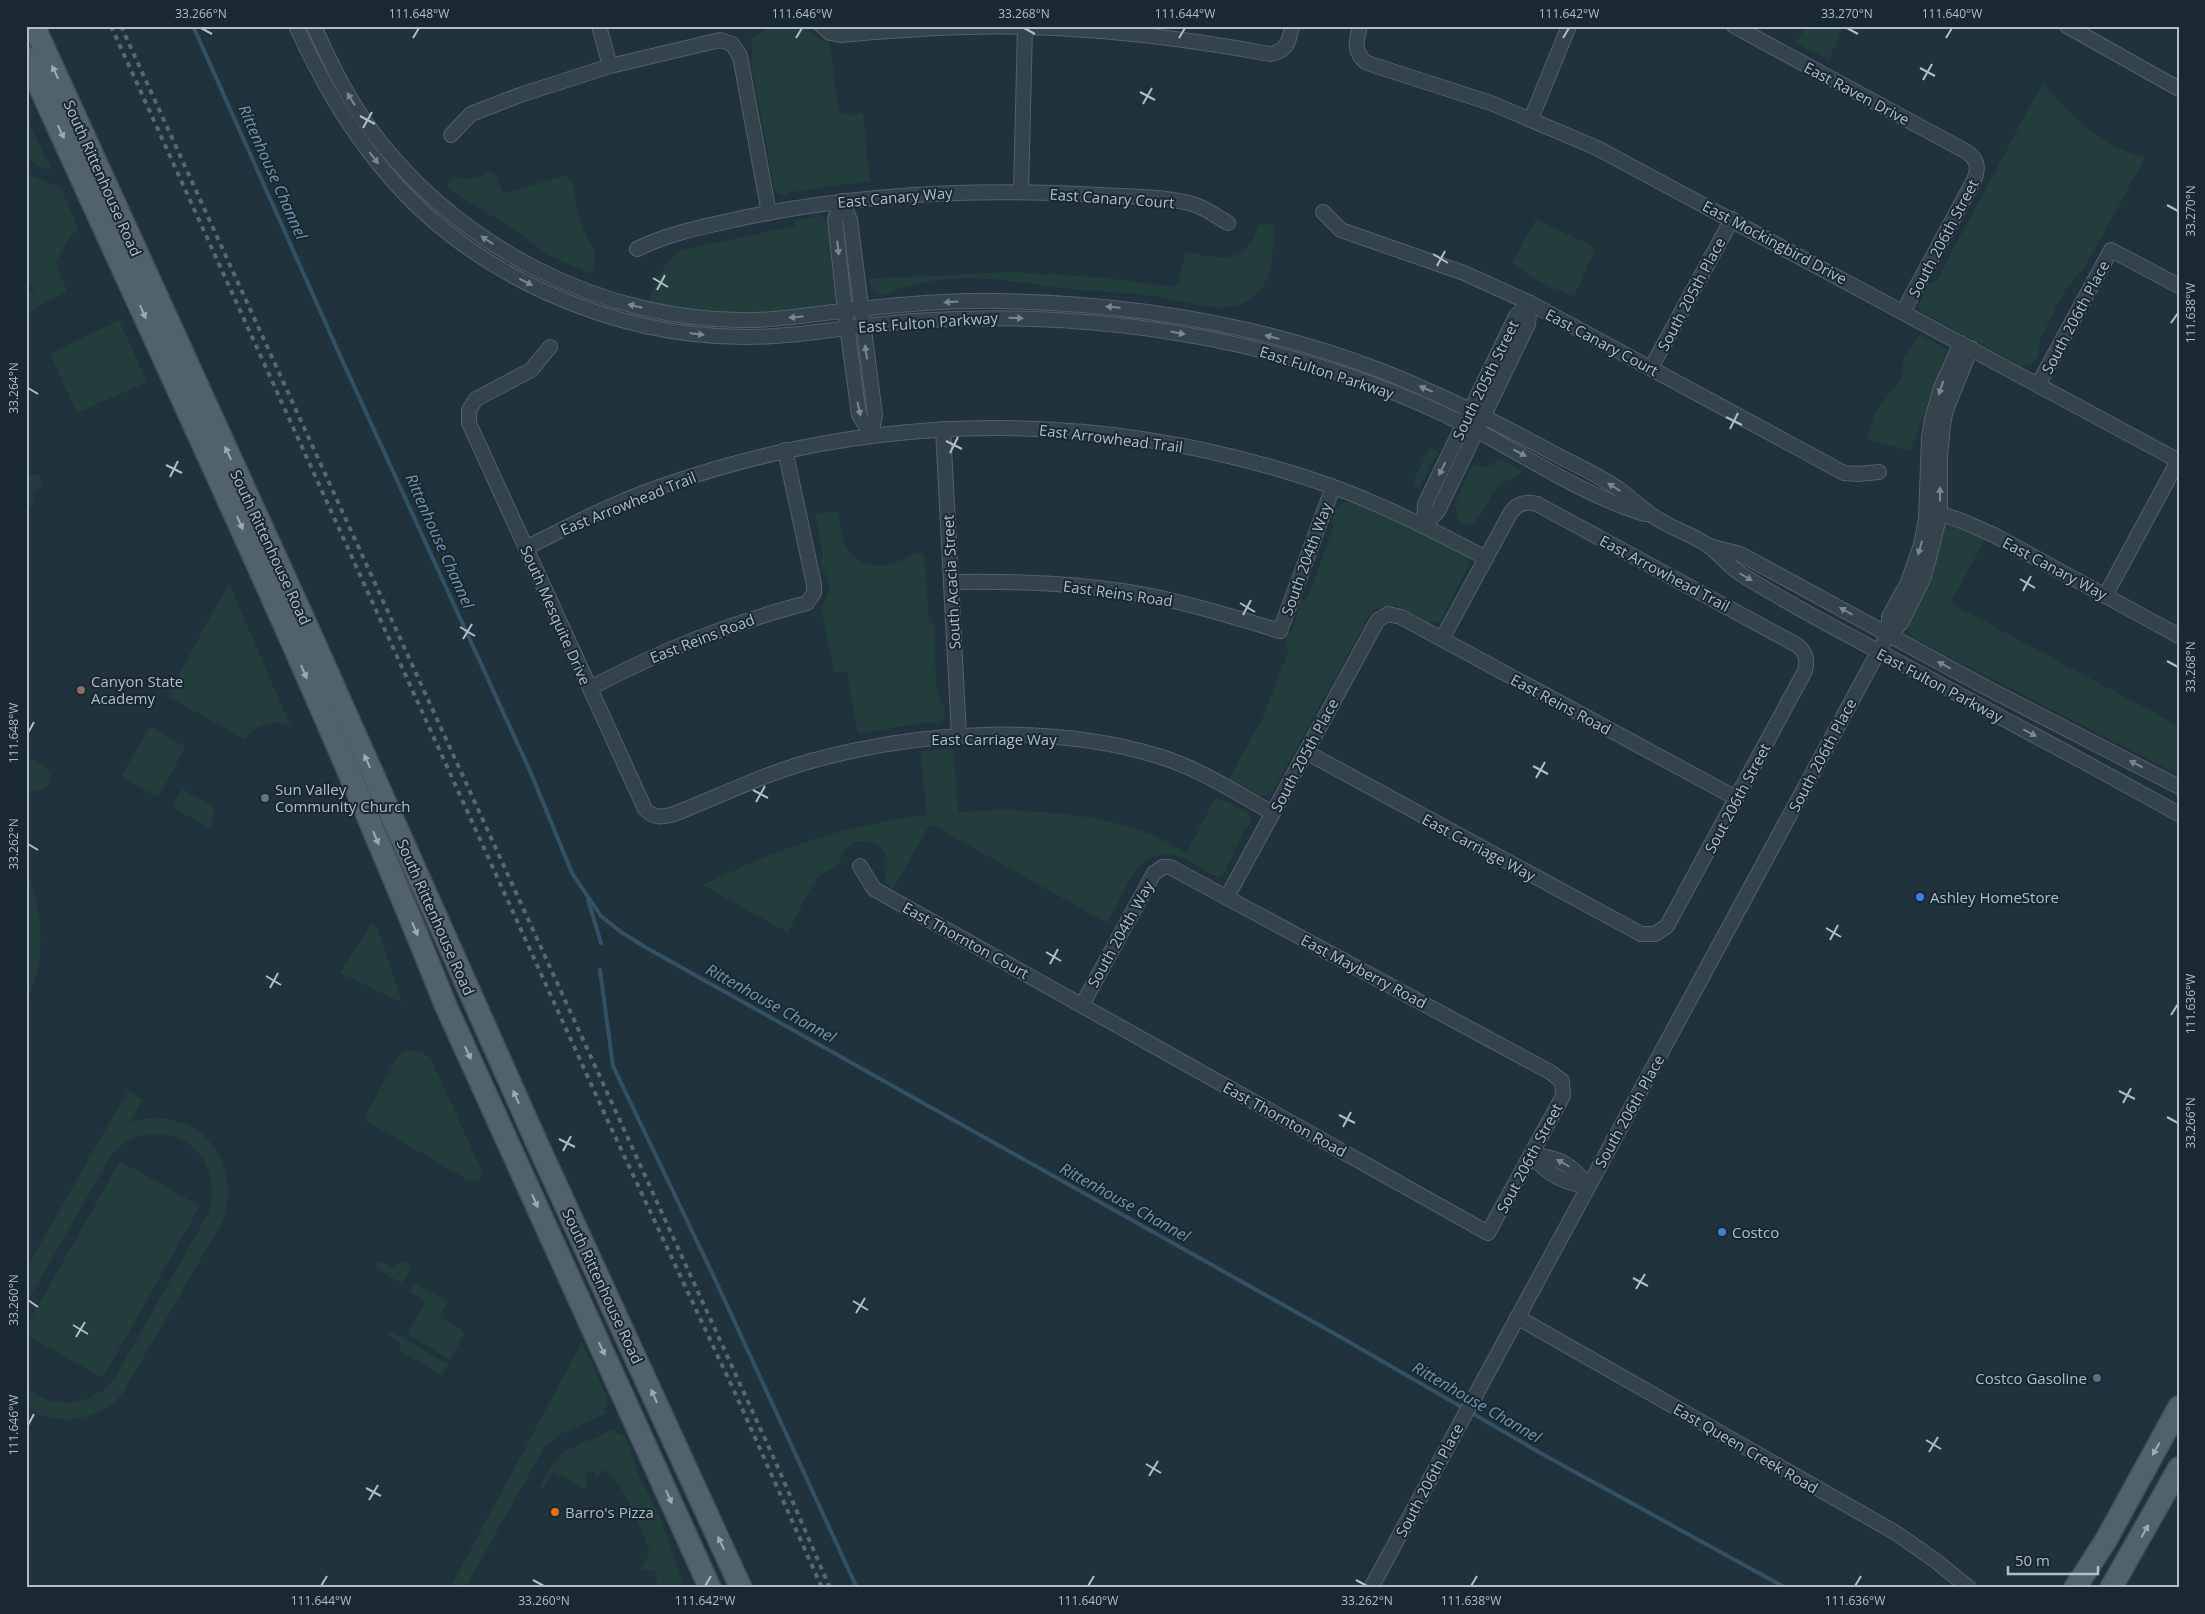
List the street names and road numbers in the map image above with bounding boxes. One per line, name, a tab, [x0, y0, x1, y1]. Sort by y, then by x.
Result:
street label: East Raven Drive	[1801, 57, 1913, 129]
street label: South Rittenhouse Road	[60, 97, 146, 259]
street label: South 206th Street	[1903, 175, 1983, 301]
street label: East Canary Way	[837, 182, 954, 212]
street label: East Canary Court	[1049, 184, 1175, 212]
street label: East Mockingbird Drive	[1699, 195, 1851, 289]
street label: South 205th Place	[1653, 234, 1729, 354]
street label: South 206th Place	[2037, 257, 2113, 377]
street label: East Canary Court	[1542, 304, 1662, 380]
street label: East Fulton Parkway	[857, 307, 999, 337]
street label: South 205th Street	[1447, 317, 1523, 443]
street label: East Fulton Parkway	[1257, 341, 1397, 403]
street label: East Arrowhead Trail	[1038, 419, 1184, 457]
street label: South Rittenhouse Road	[226, 466, 316, 628]
street label: East Arrowhead Trail	[557, 467, 699, 539]
street label: South 204th Way	[1276, 499, 1336, 618]
street label: South Acacia Street	[937, 514, 965, 650]
street label: East Arrowhead Trail	[1596, 530, 1734, 616]
street label: East Canary Way	[1999, 532, 2111, 604]
street label: South Mesquite Drive	[516, 542, 596, 688]
street label: East Reins Road	[1062, 575, 1174, 611]
street label: East Reins Road	[647, 609, 757, 667]
street label: East Fulton Parkway	[1873, 643, 2007, 727]
street label: East Reins Road	[1507, 669, 1615, 739]
street label: South 205th Place	[1266, 695, 1342, 815]
street label: South 206th Place	[1784, 695, 1860, 815]
street label: East Carriage Way	[931, 729, 1057, 749]
street label: Sout 206th Street	[1700, 740, 1774, 856]
street label: East Carriage Way	[1419, 809, 1539, 885]
street label: South Rittenhouse Road	[393, 836, 479, 998]
street label: South 204th Way	[1082, 877, 1158, 991]
street label: East Thornton Court	[899, 897, 1033, 983]
street label: East Mayberry Road	[1298, 929, 1430, 1013]
street label: South 206th Place	[1590, 1051, 1668, 1171]
street label: East Thornton Road	[1220, 1077, 1350, 1161]
street label: Sout 206th Street	[1492, 1100, 1566, 1216]
street label: South Rittenhouse Road	[558, 1205, 648, 1367]
street label: East Queen Creek Road	[1670, 1398, 1822, 1498]
street label: South 206th Place	[1391, 1420, 1467, 1540]

